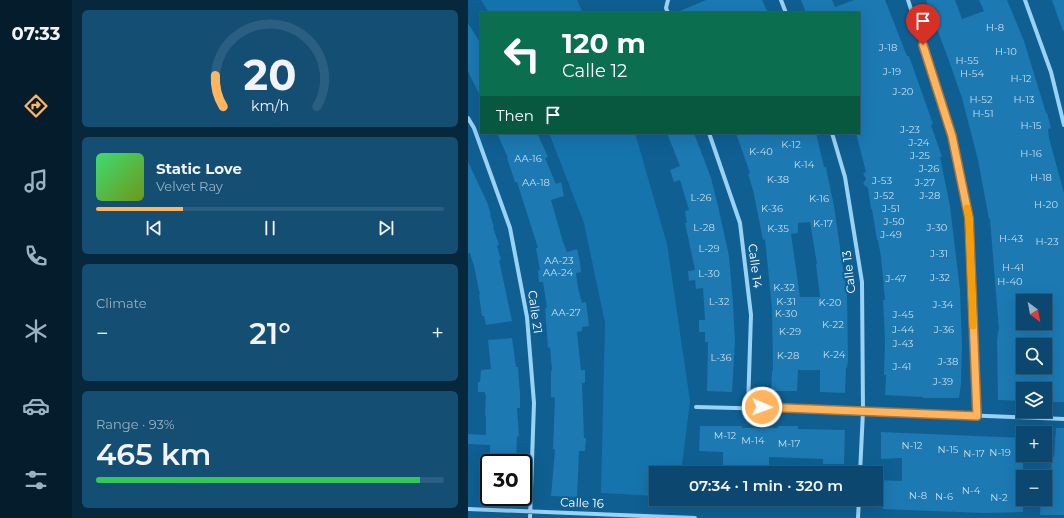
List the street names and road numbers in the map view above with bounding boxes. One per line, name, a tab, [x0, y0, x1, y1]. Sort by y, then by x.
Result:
street label: Calle 14	[745, 243, 766, 289]
street label: Calle 13	[838, 249, 859, 295]
street label: Calle 21	[525, 289, 546, 335]
street label: Calle 16	[560, 494, 604, 511]

